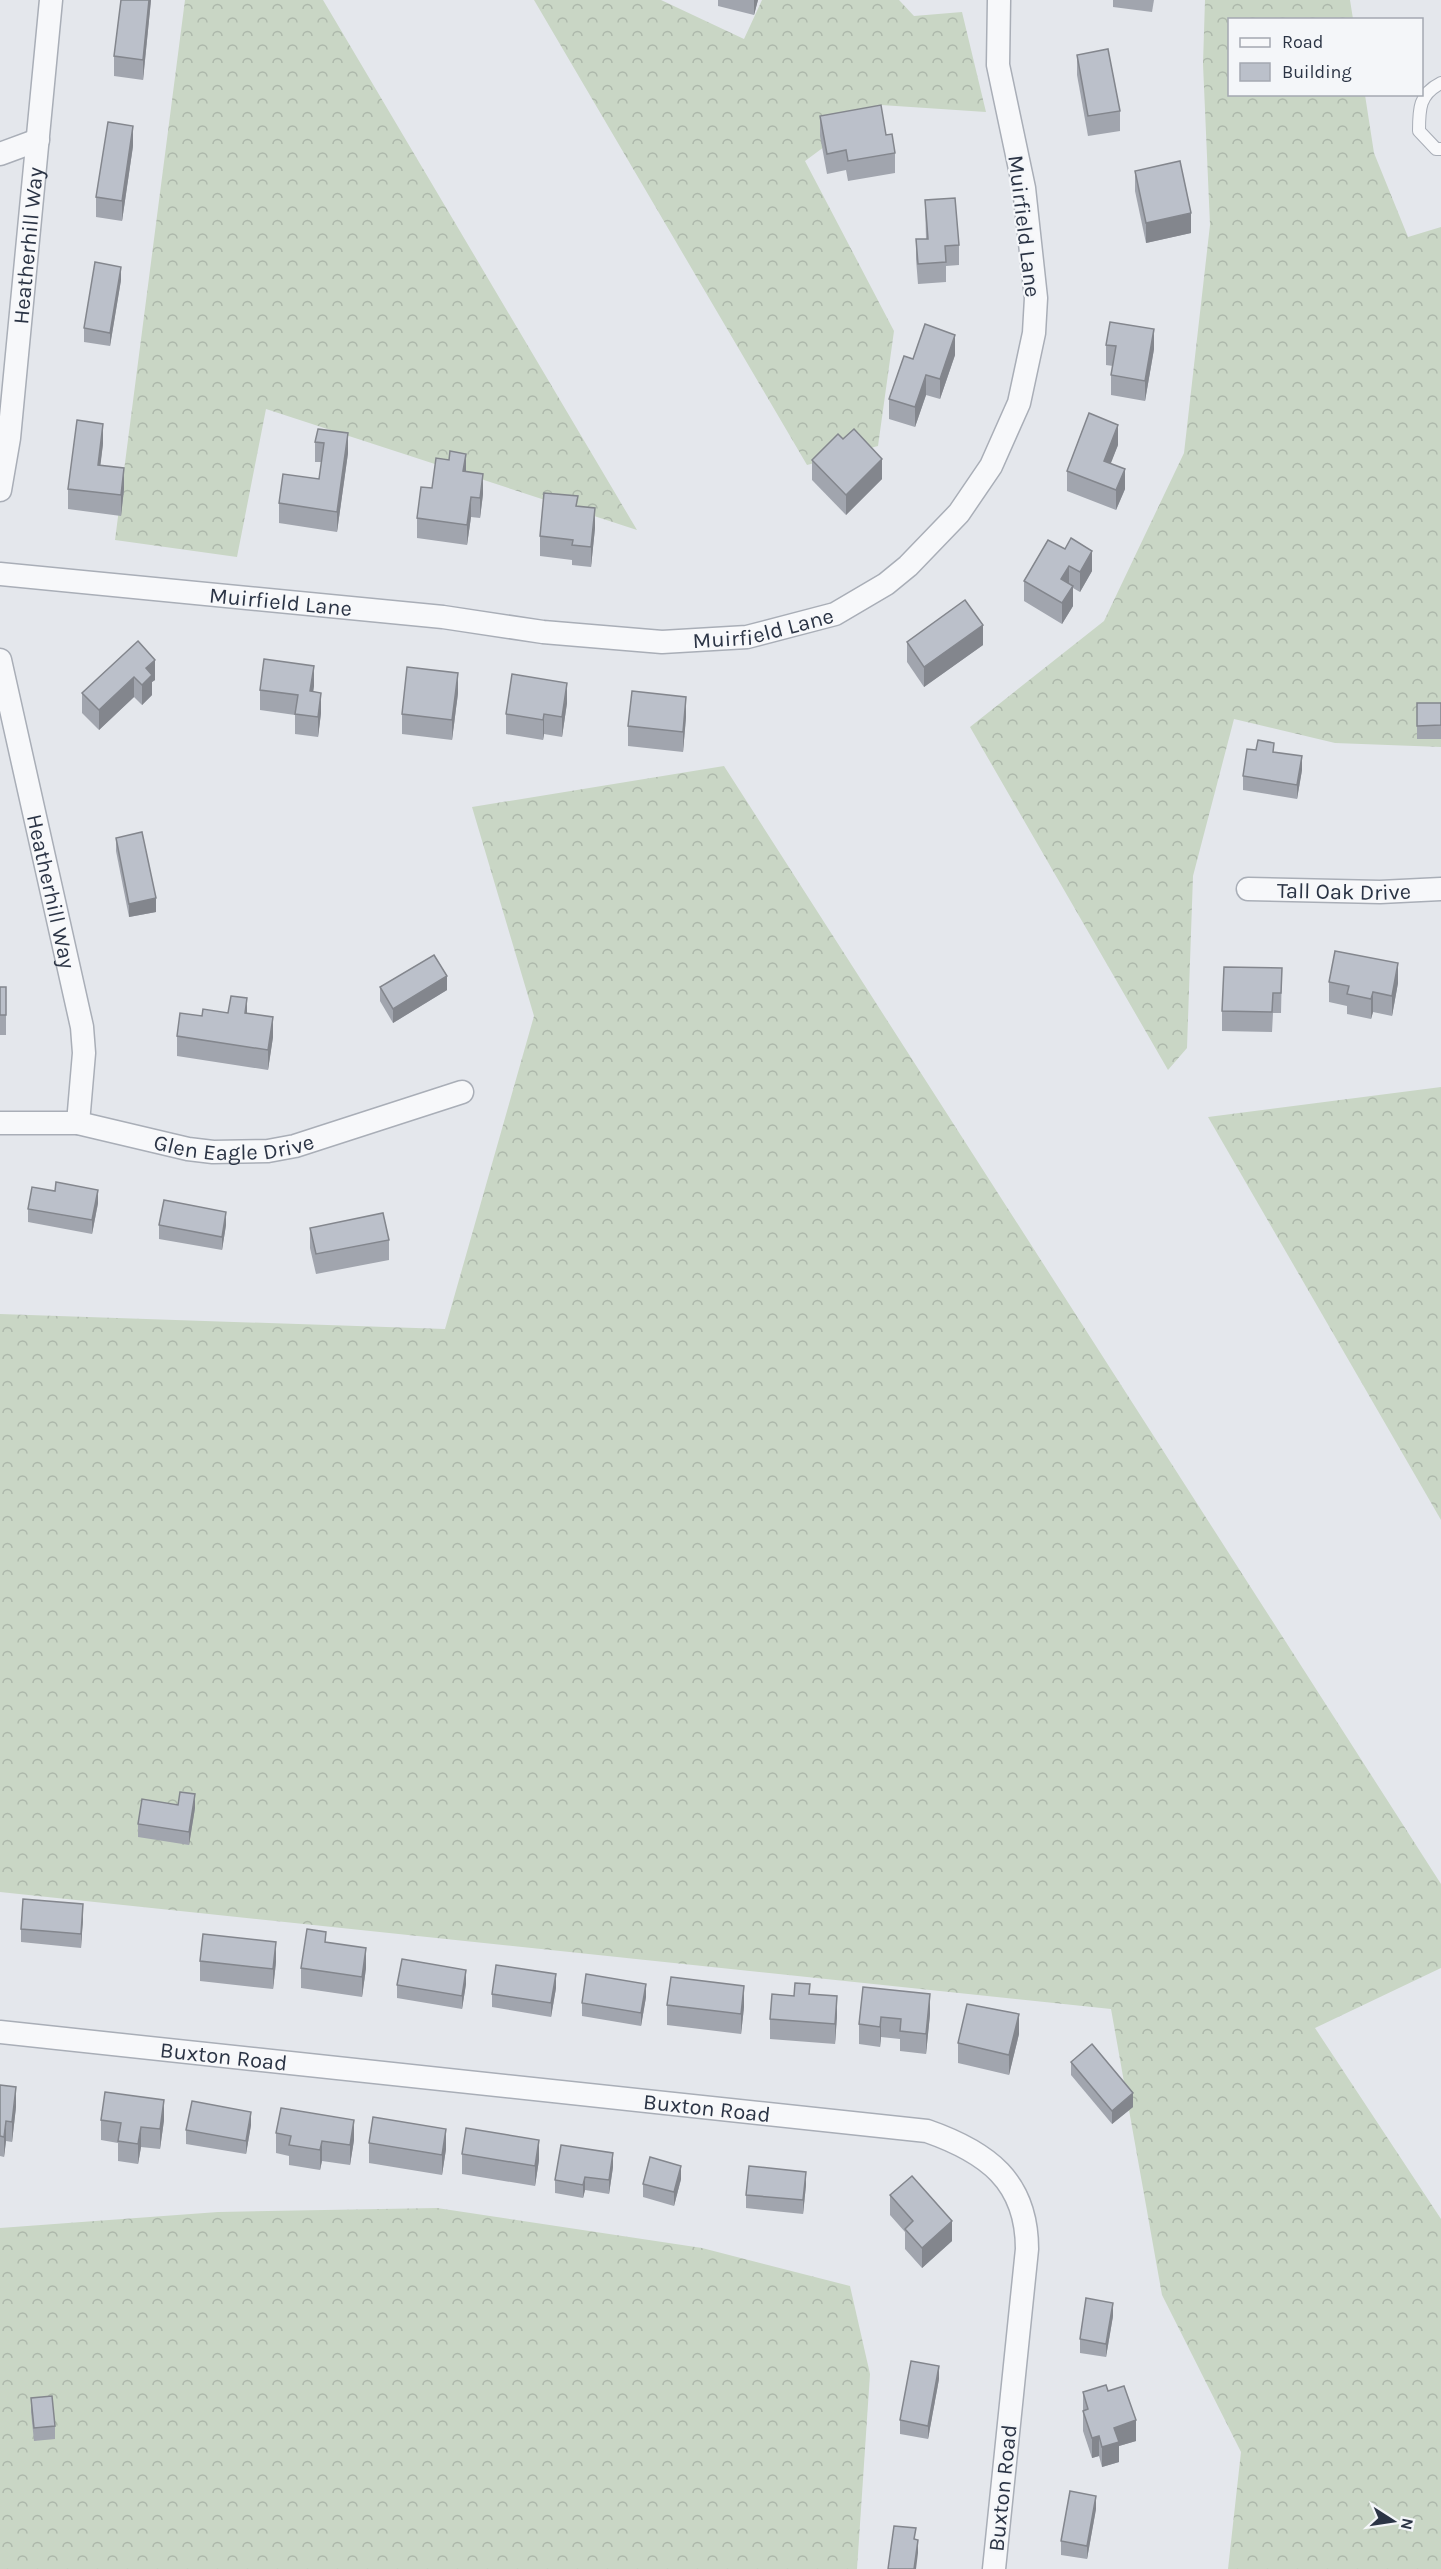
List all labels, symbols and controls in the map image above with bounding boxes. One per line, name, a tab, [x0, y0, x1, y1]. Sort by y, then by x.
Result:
legend	[1228, 18, 1423, 96]
text: Road	[1282, 31, 1323, 53]
text: Building	[1282, 61, 1352, 83]
street label: Muirfield Lane	[1002, 153, 1046, 299]
street label: Heatherhill Way	[8, 166, 49, 326]
street label: Muirfield Lane	[208, 582, 353, 622]
street label: Muirfield Lane	[692, 603, 837, 654]
street label: Heatherhill Way	[21, 812, 81, 971]
street label: Tall Oak Drive	[1277, 878, 1412, 906]
street label: Glen Eagle Drive	[151, 1129, 317, 1166]
street label: Buxton Road	[159, 2037, 289, 2077]
street label: Buxton Road	[642, 2089, 772, 2128]
street label: Buxton Road	[983, 2423, 1023, 2553]
north arrow	[1363, 2491, 1423, 2551]
text: N	[1397, 2516, 1418, 2532]

